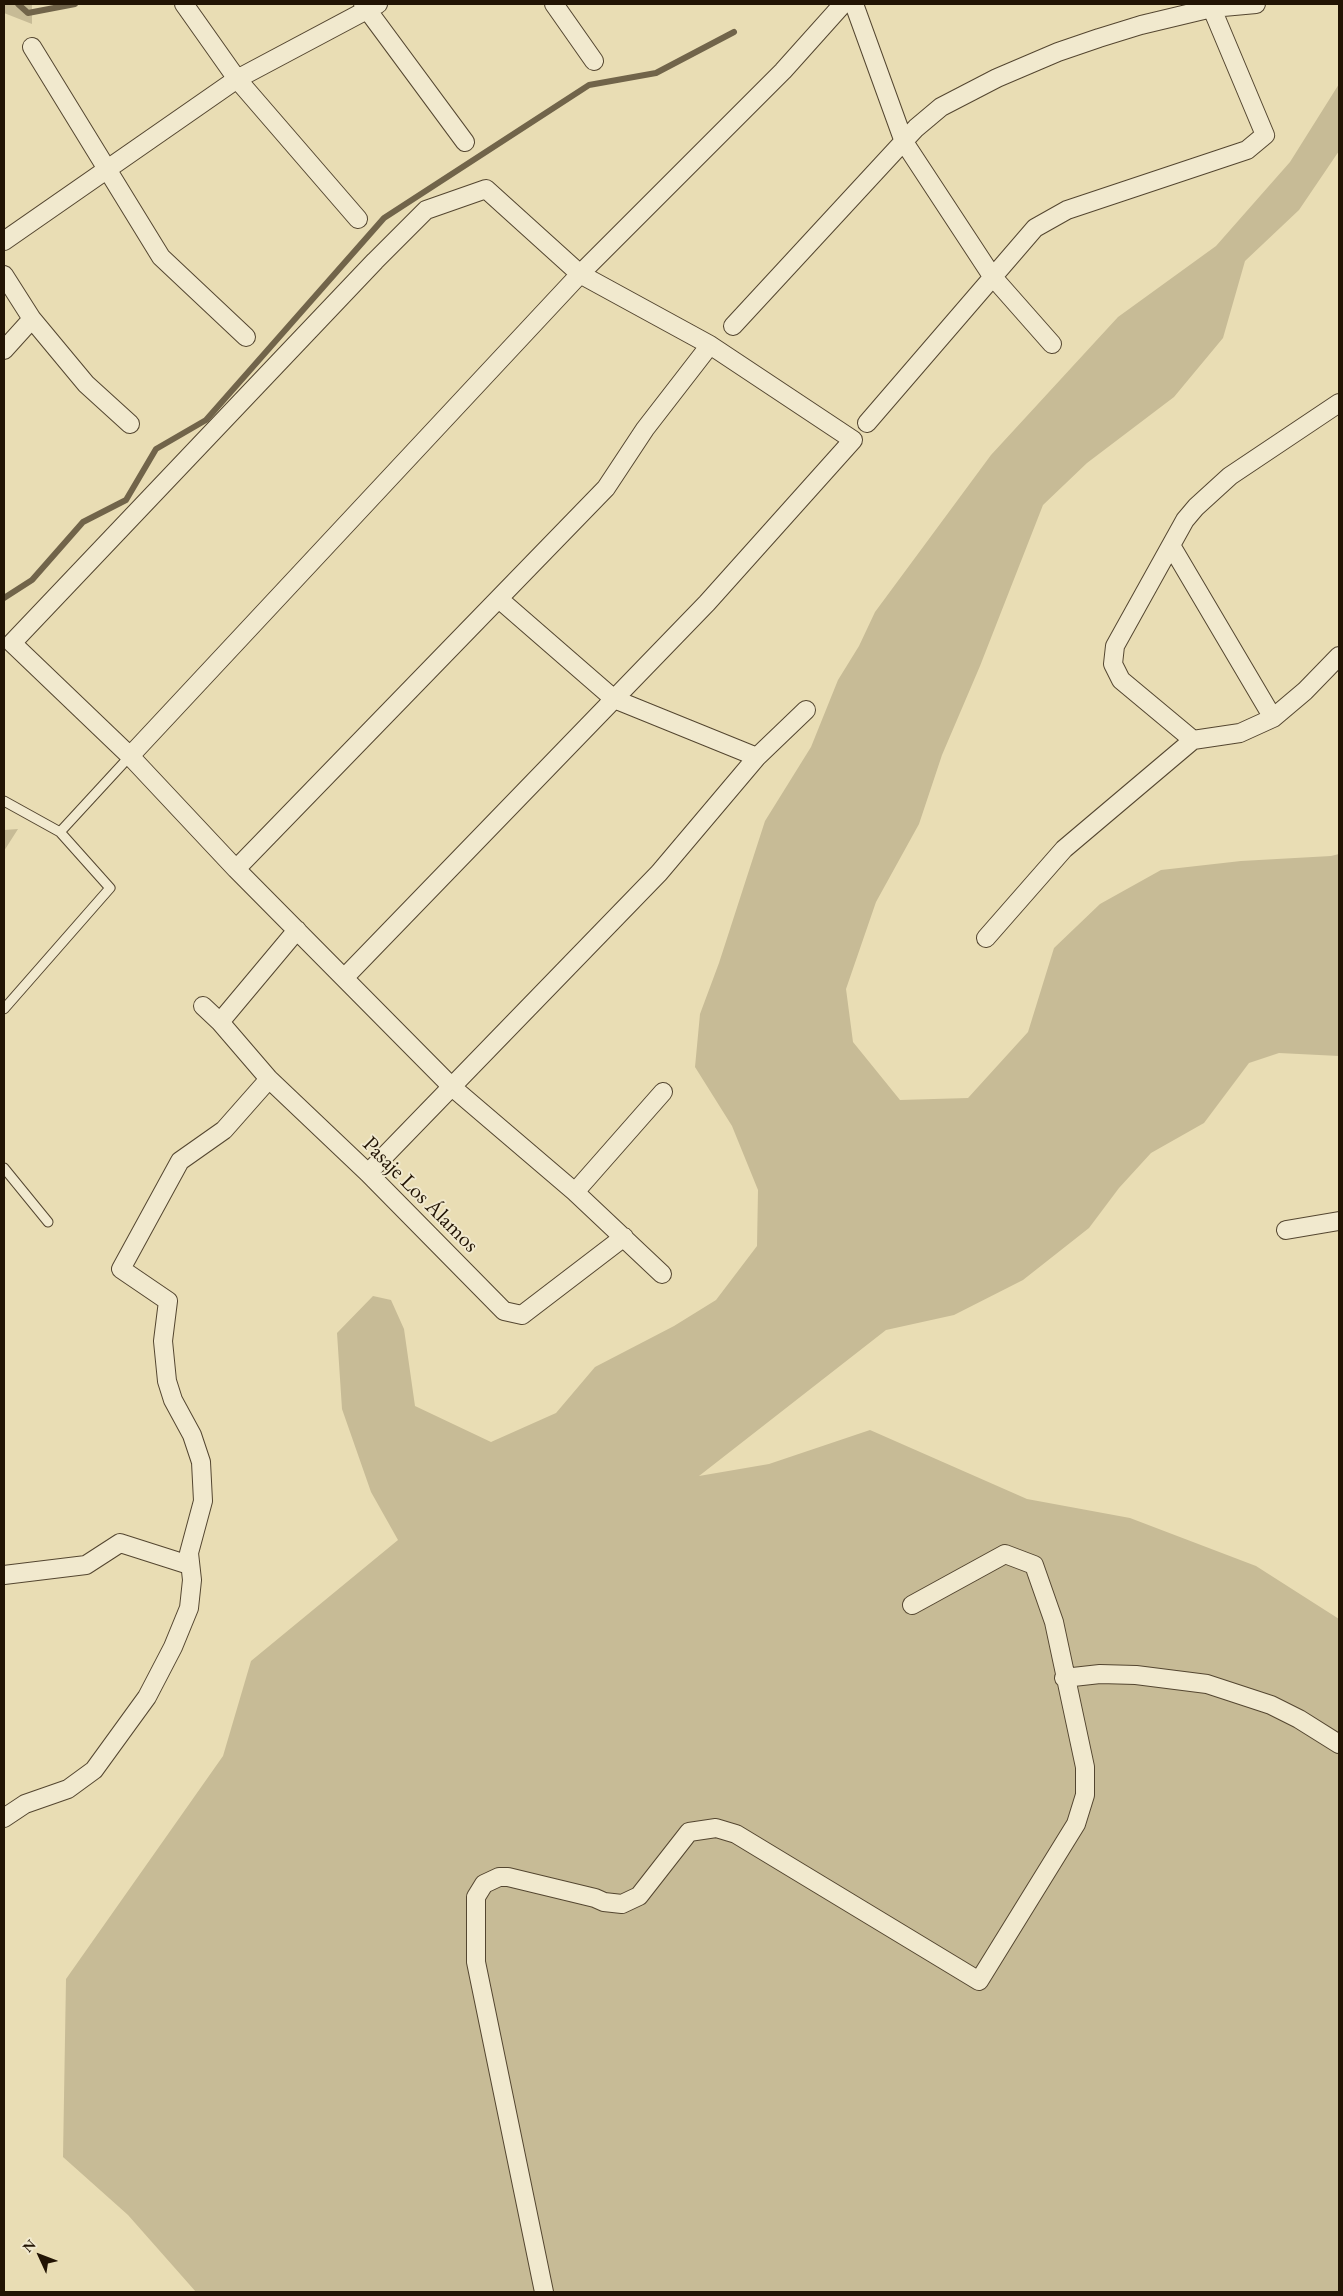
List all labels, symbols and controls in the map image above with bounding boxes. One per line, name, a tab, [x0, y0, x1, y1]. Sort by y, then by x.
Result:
street label: Pasaje Los Álamos	[357, 1132, 483, 1258]
north arrow	[15, 2231, 65, 2281]
text: N	[19, 2235, 39, 2256]

